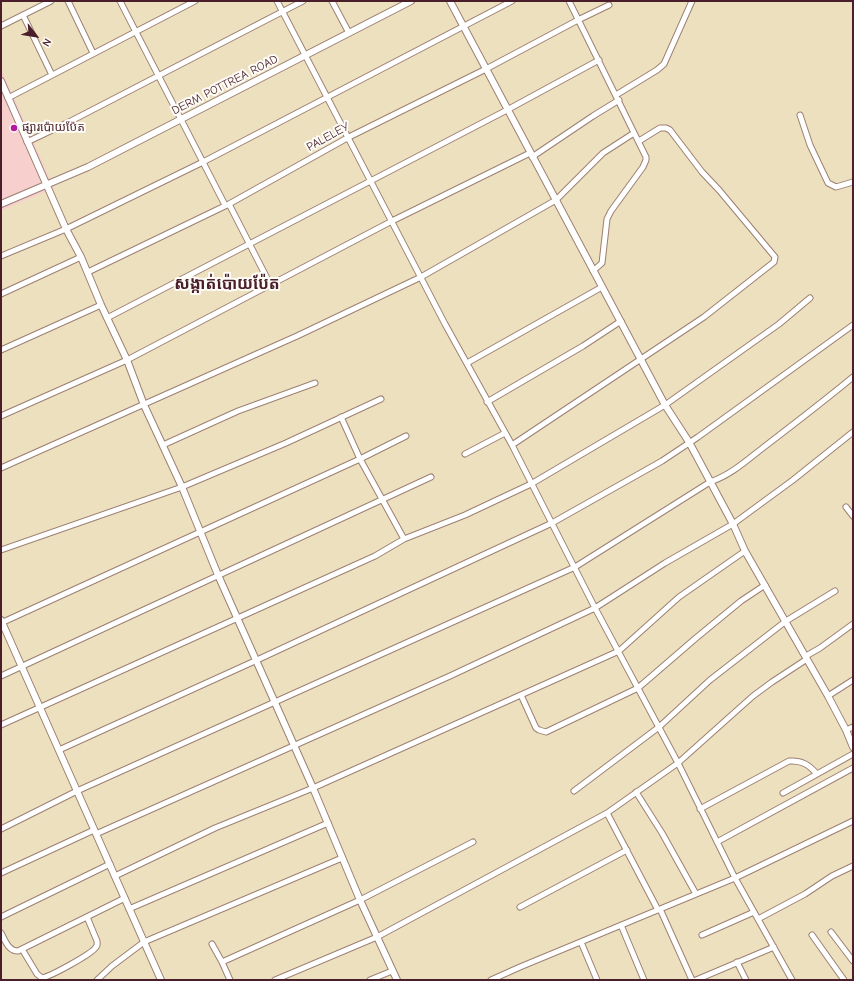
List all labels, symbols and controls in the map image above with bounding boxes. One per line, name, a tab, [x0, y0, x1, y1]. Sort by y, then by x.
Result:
north arrow	[16, 16, 56, 56]
text: N	[39, 36, 54, 49]
street label: DERM POTTREA ROAD	[169, 52, 281, 118]
street label: PALELEY	[304, 119, 352, 155]
place label: ផ្សារប៉ោយប៉ែត	[22, 121, 85, 135]
marker: ផ្សារប៉ោយប៉ែត	[9, 123, 19, 133]
district label: សង្កាត់ប៉ោយប៉ែត	[174, 274, 280, 294]

